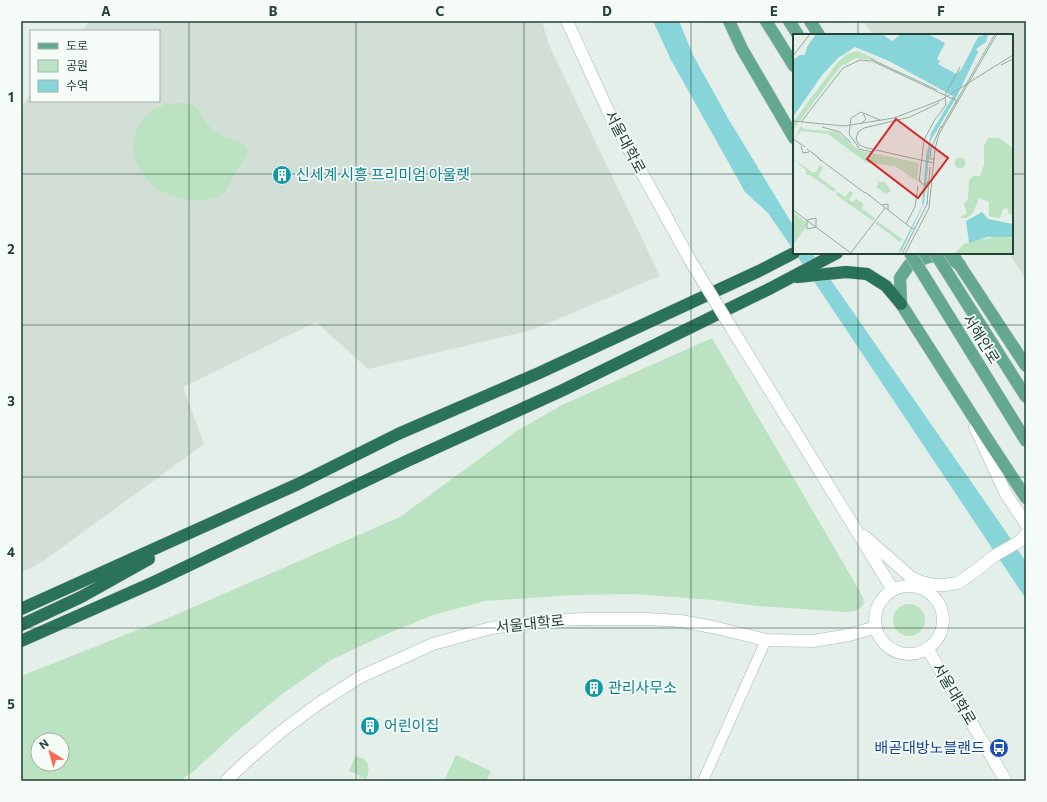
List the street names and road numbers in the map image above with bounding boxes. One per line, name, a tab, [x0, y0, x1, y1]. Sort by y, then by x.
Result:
street label: 서울대학로	[602, 107, 650, 176]
street label: 서해안로	[960, 310, 1004, 367]
street label: 서울대학로	[495, 610, 565, 636]
street label: 서울대학로	[929, 659, 980, 728]

